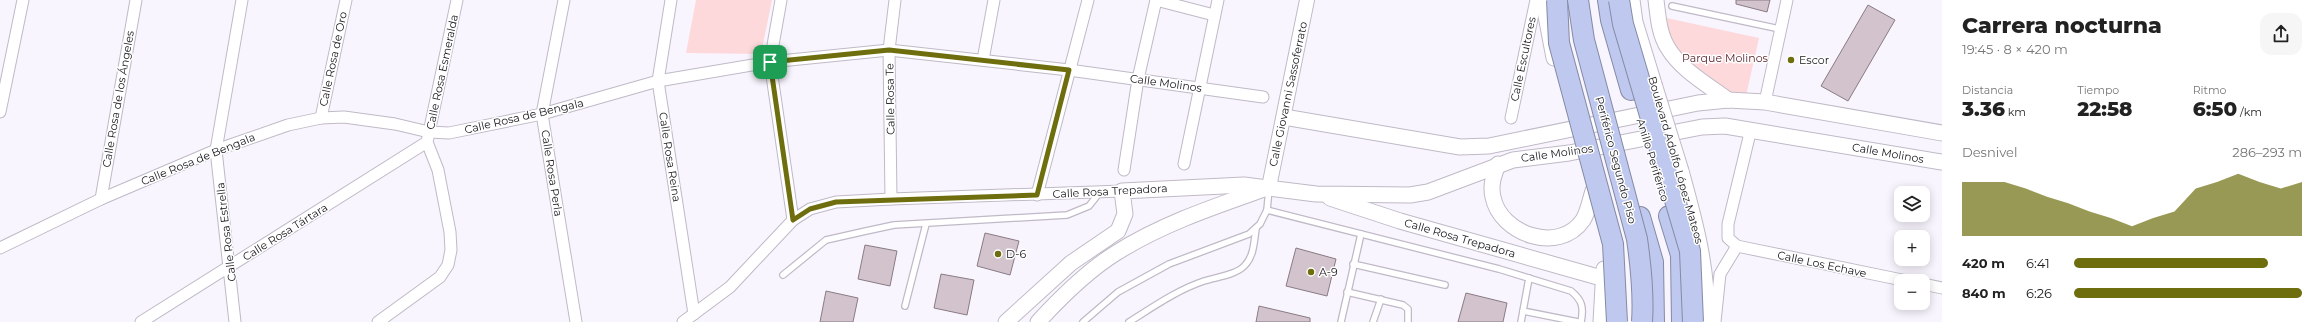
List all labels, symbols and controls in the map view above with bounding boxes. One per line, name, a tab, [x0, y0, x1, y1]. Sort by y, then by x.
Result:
street label: Calle Rosa de Oro	[316, 10, 350, 108]
text: Carrera nocturna	[1962, 12, 2162, 39]
street label: Calle Rosa Esmeralda	[423, 13, 461, 131]
button: share	[2260, 13, 2302, 55]
street label: Calle Escultores	[1507, 15, 1539, 103]
street label: Calle Giovanni Sassoferrato	[1266, 20, 1310, 168]
street label: Calle Rosa de los Ángeles	[99, 29, 137, 169]
text: 19:45 · 8 × 420 m	[1962, 41, 2068, 57]
pin	[753, 45, 787, 79]
icon: arrive	[759, 51, 781, 73]
park label: Parque Molinos	[1682, 51, 1769, 65]
place label: Escor	[1799, 53, 1829, 67]
marker: Escor	[1786, 55, 1796, 65]
street label: Calle Rosa Te	[882, 63, 898, 135]
street label: Calle Molinos	[1129, 71, 1204, 95]
street label: Boulevard Adolfo López Mateos	[1645, 75, 1707, 246]
text: Distancia	[1962, 83, 2013, 97]
text: Tiempo	[2077, 83, 2119, 97]
text: Ritmo	[2193, 83, 2227, 97]
street label: Calle Rosa de Bengala	[463, 95, 585, 137]
street label: Periférico Segundo Piso	[1592, 95, 1640, 225]
text: 3.36	[1962, 97, 2005, 121]
text: 22:58	[2077, 97, 2132, 121]
text: 6:50	[2193, 97, 2237, 121]
text: km	[2005, 105, 2026, 119]
text: /km	[2237, 105, 2262, 119]
street label: Calle Rosa Reina	[656, 111, 684, 203]
street label: Anillo Periférico	[1634, 117, 1672, 203]
street label: Calle Rosa Perla	[538, 129, 566, 217]
street label: Calle Rosa de Bengala	[139, 130, 257, 188]
street label: Calle Molinos	[1851, 140, 1926, 166]
street label: Calle Molinos	[1520, 141, 1595, 165]
text: Desnivel	[1962, 144, 2017, 160]
text: 286–293 m	[2232, 144, 2302, 160]
street label: Calle Rosa Trepadora	[1052, 181, 1168, 201]
street label: Calle Rosa Estrella	[213, 182, 239, 282]
map controls	[1894, 186, 1930, 310]
button: layers	[1894, 186, 1930, 222]
street label: Calle Rosa Tártara	[240, 200, 330, 264]
street label: Calle Rosa Trepadora	[1403, 215, 1517, 261]
button: +	[1894, 230, 1930, 266]
place label: D-6	[1006, 247, 1026, 261]
street label: Calle Los Echave	[1776, 248, 1868, 280]
marker: D-6	[993, 249, 1003, 259]
text: 420 m	[1962, 255, 2005, 271]
text: 6:41	[2026, 255, 2050, 271]
place label: A-9	[1319, 265, 1338, 279]
marker: A-9	[1306, 267, 1316, 277]
button: −	[1894, 274, 1930, 310]
text: 840 m	[1962, 285, 2006, 301]
text: 6:26	[2026, 285, 2052, 301]

